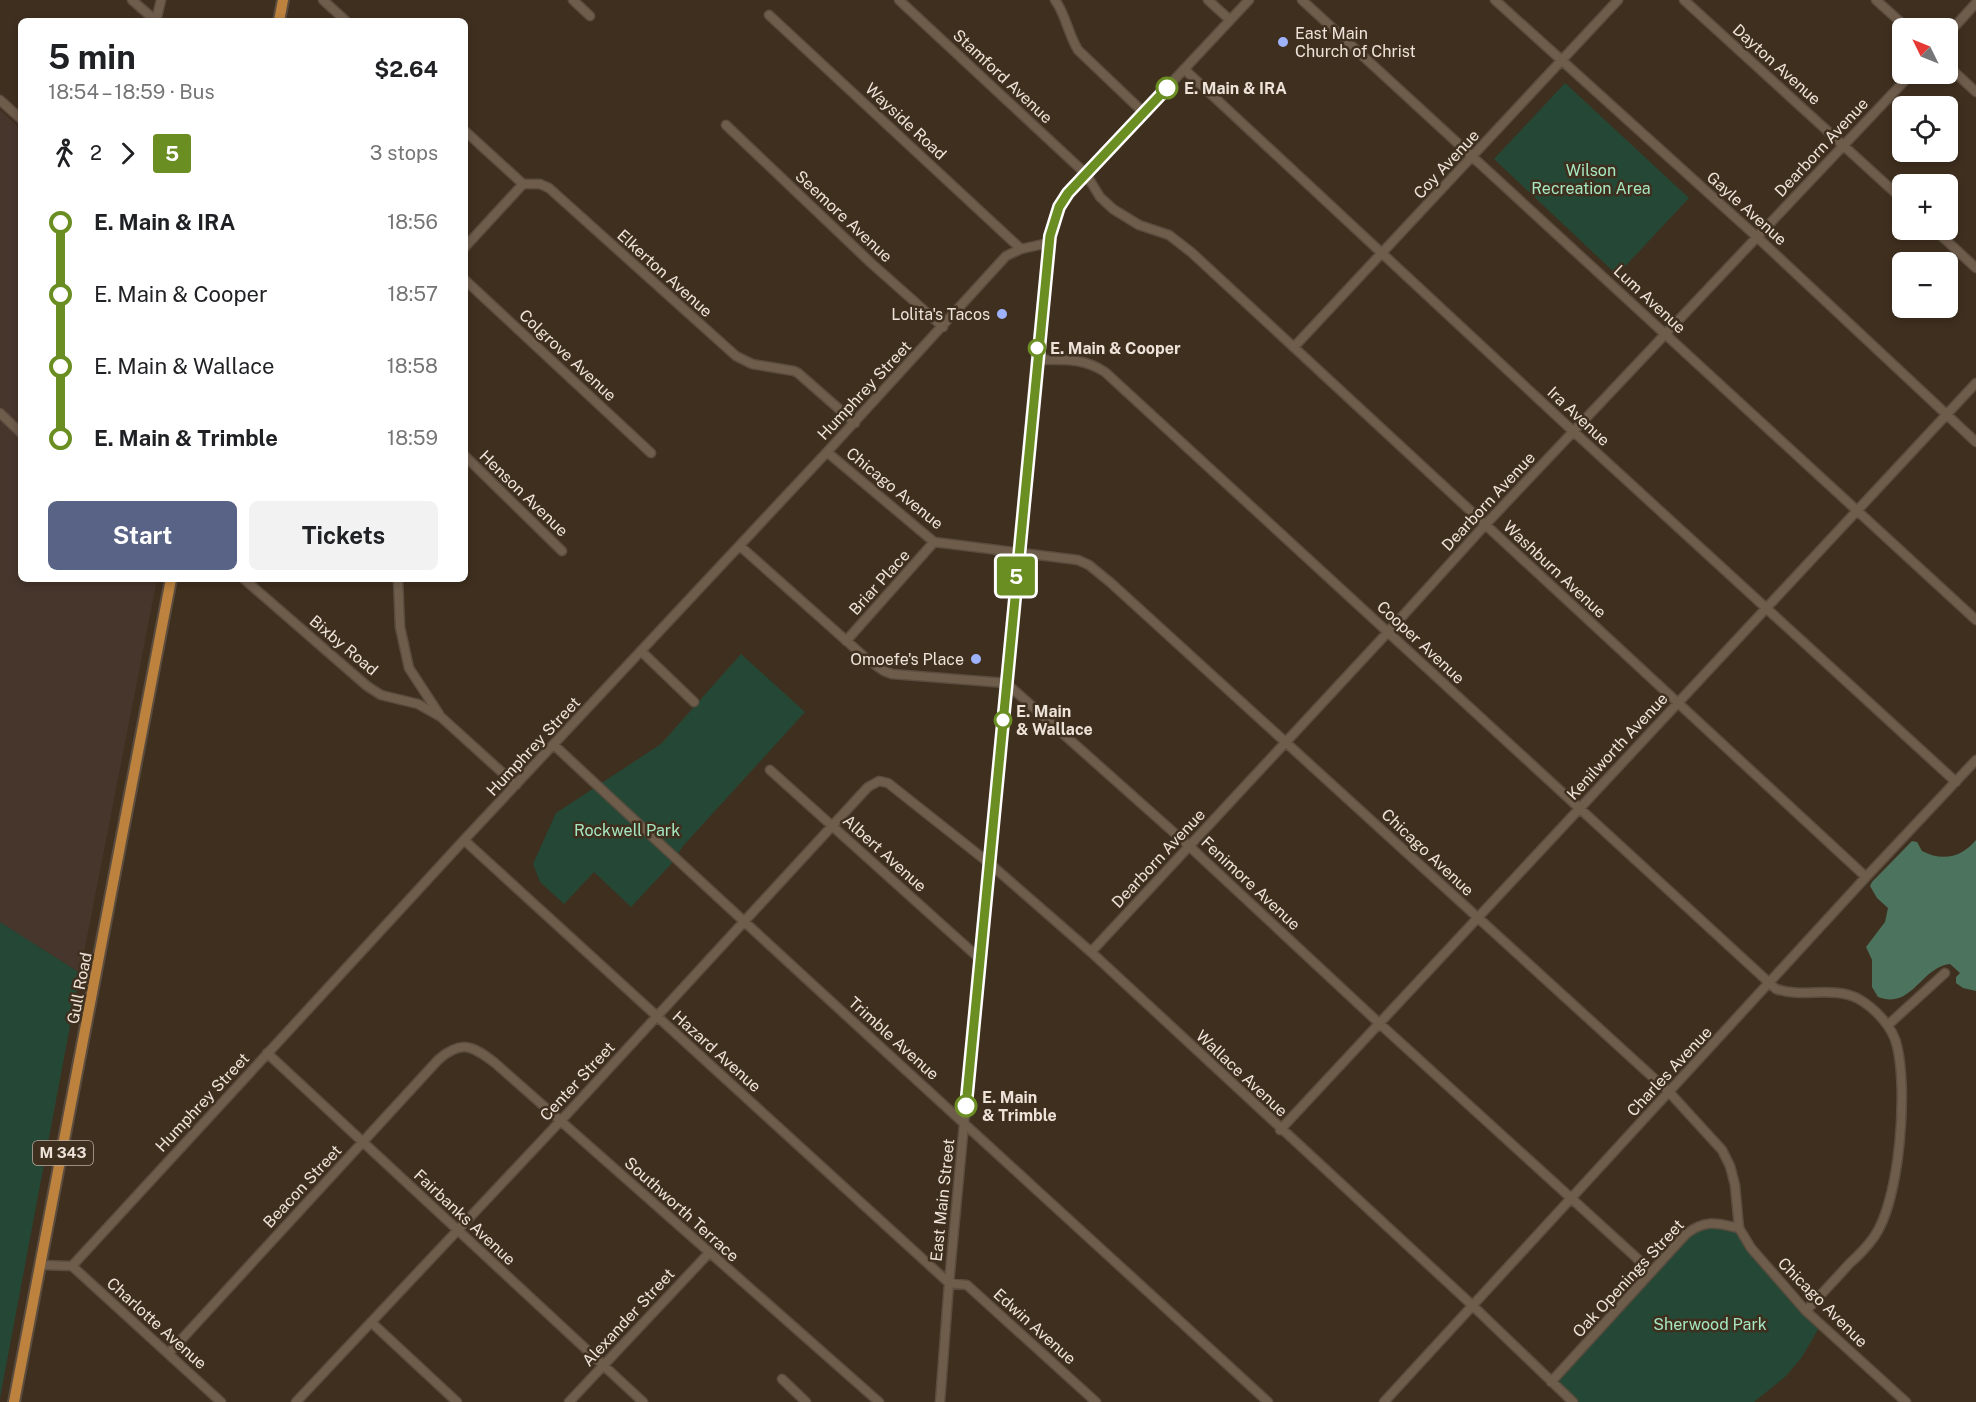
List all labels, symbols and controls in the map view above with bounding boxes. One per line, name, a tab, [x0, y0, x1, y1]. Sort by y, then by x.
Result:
north arrow	[1892, 18, 1958, 84]
map controls	[1892, 18, 1958, 318]
street label: Dayton Avenue	[1729, 20, 1824, 109]
place label: East Main Church of Christ	[1295, 24, 1416, 61]
street label: Stamford Avenue	[949, 25, 1056, 127]
marker: East Main Church of Christ	[1276, 35, 1290, 49]
text: 5 min	[48, 38, 136, 76]
text: $2.64	[374, 56, 438, 82]
marker: E. Main & IRA	[1156, 77, 1178, 99]
street label: Wayside Road	[861, 79, 950, 164]
place label: E. Main & IRA	[1184, 79, 1287, 98]
text: 18:54 – 18:59 · Bus	[48, 80, 215, 104]
street label: Dearborn Avenue	[1771, 94, 1872, 201]
button: locate	[1892, 96, 1958, 162]
street label: Coy Avenue	[1410, 126, 1483, 203]
icon: walk	[48, 137, 81, 170]
icon: forward	[111, 137, 144, 170]
text: 2	[90, 141, 102, 165]
text: 5	[165, 141, 179, 166]
text: 3 stops	[370, 141, 438, 165]
park label: Wilson Recreation Area	[1531, 161, 1651, 198]
street label: Seemore Avenue	[791, 167, 896, 266]
street label: Gayle Avenue	[1703, 167, 1791, 249]
button: +	[1892, 174, 1958, 240]
text: E. Main & IRA	[94, 209, 236, 235]
text: 18:56	[387, 210, 438, 234]
street label: Elkerton Avenue	[613, 226, 716, 321]
button: −	[1892, 252, 1958, 318]
street label: Lum Avenue	[1610, 261, 1690, 337]
text: E. Main & Cooper	[94, 281, 268, 307]
text: 18:57	[388, 282, 438, 306]
place label: Lolita's Tacos	[891, 305, 990, 324]
street label: Colgrove Avenue	[515, 306, 620, 405]
marker: Lolita's Tacos	[995, 307, 1009, 321]
street label: Humphrey Street	[814, 337, 915, 444]
marker: E. Main & Cooper	[1028, 339, 1046, 357]
place label: E. Main & Cooper	[1050, 339, 1181, 358]
text: E. Main & Wallace	[94, 353, 274, 379]
text: 18:58	[387, 354, 438, 378]
street label: Ira Avenue	[1544, 383, 1614, 450]
text: E. Main & Trimble	[94, 425, 278, 451]
text: 18:59	[387, 426, 438, 450]
street label: Chicago Avenue	[842, 444, 947, 533]
street label: Henson Avenue	[475, 446, 572, 540]
street label: Dearborn Avenue	[1438, 448, 1539, 555]
button: Start	[48, 501, 237, 570]
button: Tickets	[249, 501, 438, 570]
street label: Washburn Avenue	[1499, 517, 1610, 622]
street label: Briar Place	[845, 546, 914, 619]
line badge: 5	[996, 556, 1036, 596]
text: 5	[1009, 564, 1023, 589]
street label: Cooper Avenue	[1373, 597, 1468, 688]
street label: Bixby Road	[306, 611, 382, 679]
place label: Omoefe's Place	[850, 650, 964, 669]
marker: Omoefe's Place	[969, 652, 983, 666]
street label: Kenilworth Avenue	[1563, 689, 1672, 804]
street label: Humphrey Street	[483, 693, 584, 800]
place label: E. Main & Wallace	[1016, 702, 1093, 739]
marker: E. Main & Wallace	[994, 711, 1012, 729]
street label: Dearborn Avenue	[1108, 805, 1209, 912]
street label: Chicago Avenue	[1378, 805, 1478, 900]
street label: Albert Avenue	[839, 811, 930, 896]
park label: Rockwell Park	[574, 821, 680, 840]
street label: Fenimore Avenue	[1197, 833, 1304, 934]
street label: Gull Road	[63, 951, 96, 1025]
street label: Trimble Avenue	[845, 993, 943, 1084]
street label: Hazard Avenue	[669, 1007, 765, 1096]
street label: Charles Avenue	[1623, 1023, 1716, 1120]
street label: Wallace Avenue	[1192, 1026, 1291, 1121]
street label: Center Street	[536, 1038, 619, 1125]
street label: Humphrey Street	[152, 1049, 253, 1156]
place label: E. Main & Trimble	[982, 1088, 1057, 1125]
marker: E. Main & Trimble	[955, 1095, 977, 1117]
street label: East Main Street	[927, 1138, 958, 1262]
road number: M 343	[33, 1141, 93, 1165]
street label: Beacon Street	[259, 1141, 346, 1232]
street label: Southworth Terrace	[621, 1153, 743, 1266]
street label: Fairbanks Avenue	[410, 1166, 519, 1269]
street label: Oak Openings Street	[1569, 1215, 1688, 1341]
street label: Chicago Avenue	[1774, 1254, 1871, 1351]
street label: Alexander Street	[578, 1265, 678, 1370]
street label: Charlotte Avenue	[103, 1274, 210, 1373]
street label: Edwin Avenue	[990, 1285, 1080, 1368]
park label: Sherwood Park	[1653, 1315, 1767, 1334]

